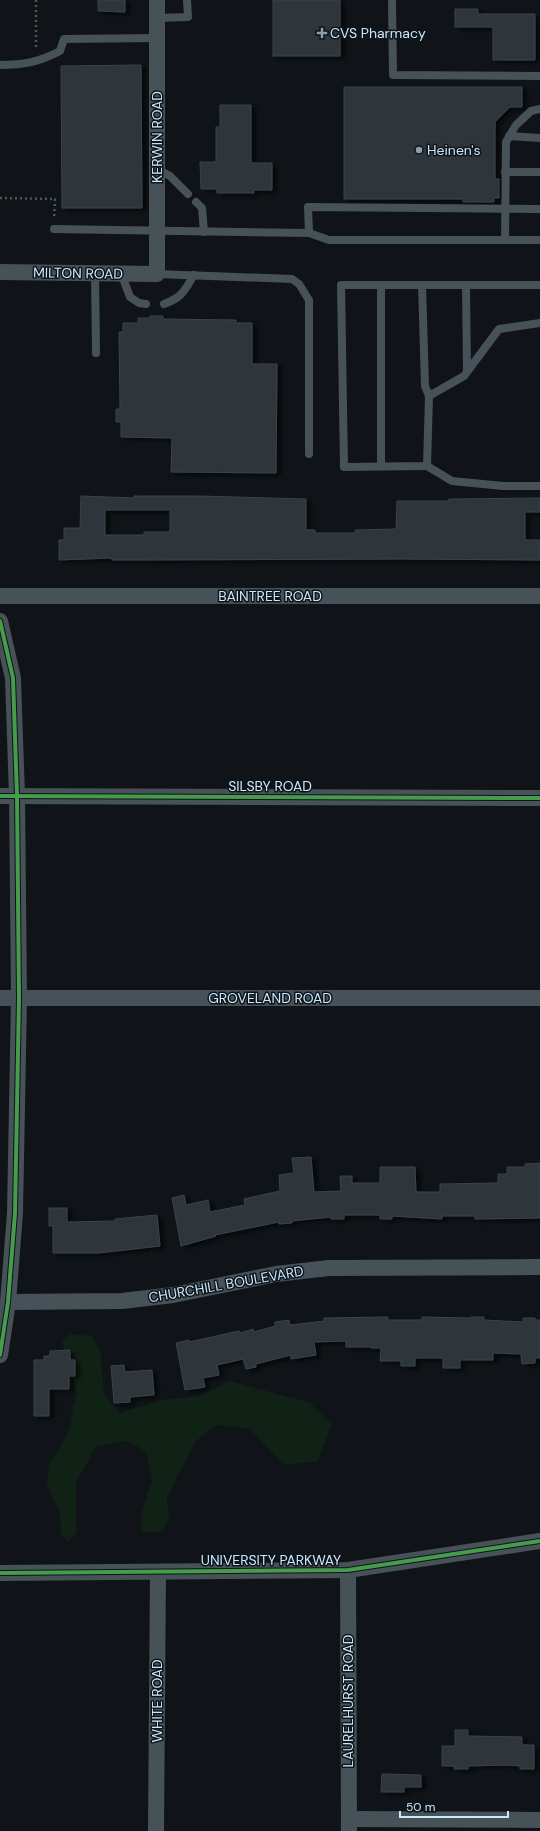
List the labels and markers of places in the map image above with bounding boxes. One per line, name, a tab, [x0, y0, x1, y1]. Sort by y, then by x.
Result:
place label: CVS Pharmacy	[330, 24, 426, 42]
marker: CVS Pharmacy	[317, 28, 327, 38]
place label: Heinen's	[427, 141, 480, 159]
marker: Heinen's	[414, 145, 424, 155]

